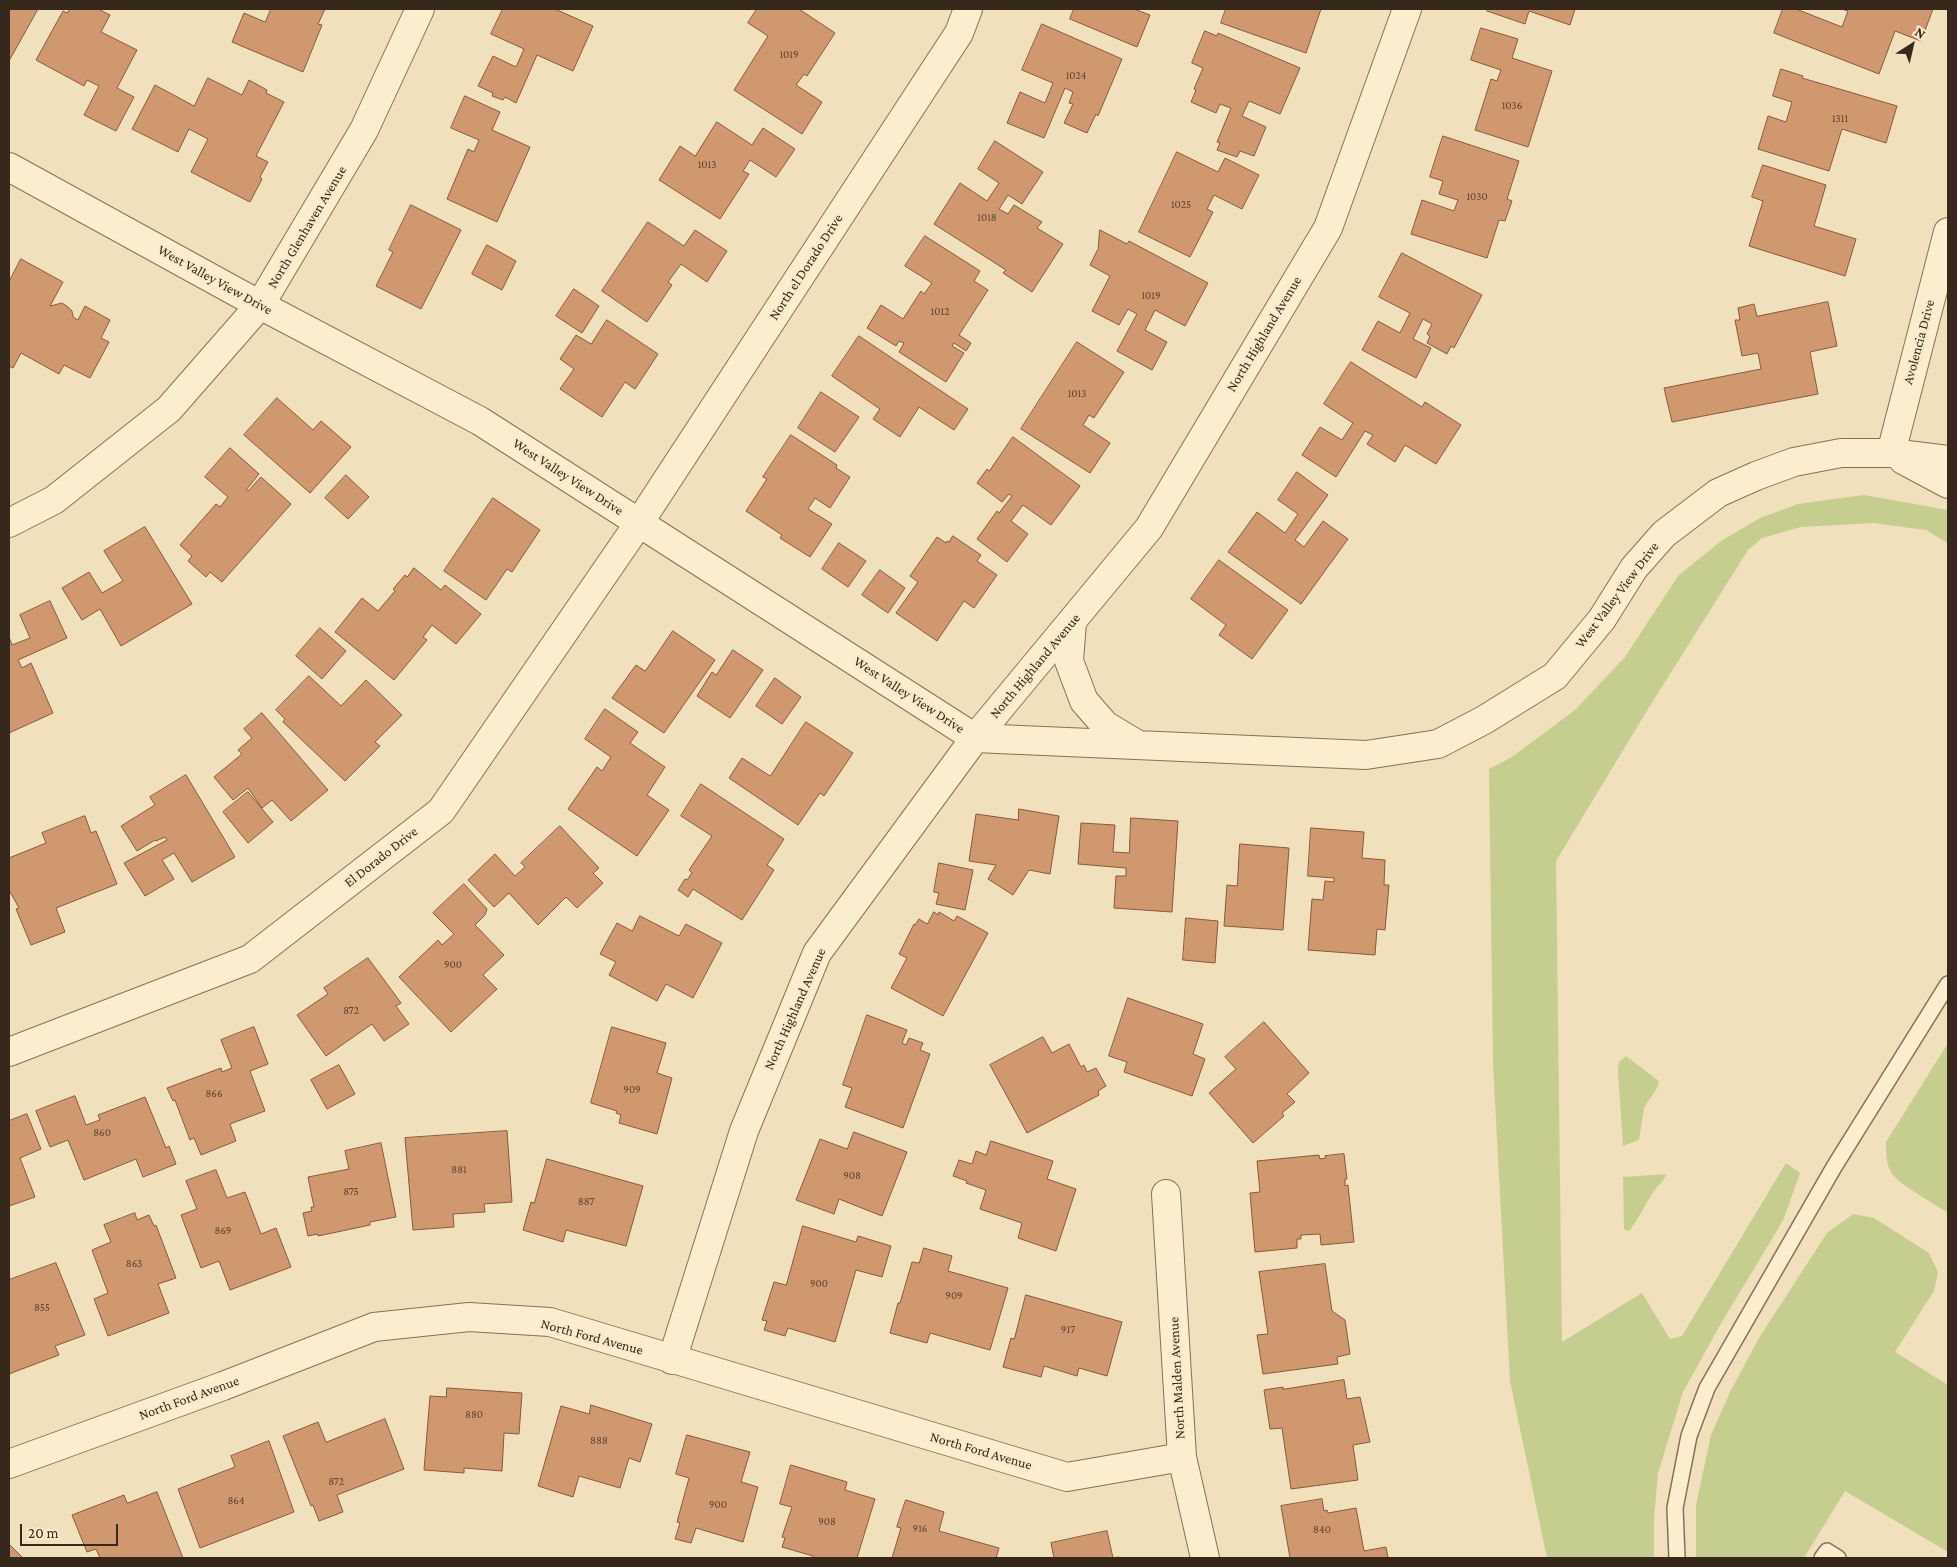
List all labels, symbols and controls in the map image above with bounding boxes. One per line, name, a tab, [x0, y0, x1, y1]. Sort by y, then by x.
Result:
north arrow	[1887, 20, 1937, 70]
text: N	[1912, 23, 1929, 42]
house number: 1019	[779, 48, 799, 62]
house number: 1024	[1066, 69, 1086, 83]
house number: 1036	[1502, 99, 1522, 113]
house number: 1311	[1832, 112, 1848, 126]
house number: 1013	[698, 158, 716, 172]
street label: North Glenhaven Avenue	[264, 163, 350, 291]
house number: 1030	[1466, 190, 1488, 204]
house number: 1025	[1171, 198, 1191, 212]
street label: North el Dorado Drive	[765, 211, 847, 323]
house number: 1018	[977, 211, 997, 225]
street label: West Valley View Drive	[155, 242, 275, 318]
street label: North Highland Avenue	[1223, 273, 1305, 395]
house number: 1019	[1141, 289, 1161, 303]
street label: Avolencia Drive	[1900, 298, 1938, 386]
house number: 1012	[931, 305, 949, 319]
house number: 1013	[1068, 387, 1086, 401]
street label: West Valley View Drive	[510, 435, 626, 519]
street label: West Valley View Drive	[1572, 539, 1662, 651]
street label: North Highland Avenue	[986, 610, 1084, 722]
street label: West Valley View Drive	[851, 653, 967, 737]
street label: El Dorado Drive	[341, 823, 421, 891]
street label: North Highland Avenue	[761, 945, 829, 1073]
house number: 900	[444, 958, 462, 972]
house number: 872	[343, 1004, 359, 1018]
house number: 909	[623, 1083, 641, 1097]
house number: 866	[205, 1087, 223, 1101]
house number: 860	[93, 1126, 111, 1140]
house number: 881	[451, 1163, 467, 1177]
house number: 908	[843, 1169, 861, 1183]
house number: 875	[343, 1185, 359, 1199]
house number: 887	[578, 1195, 594, 1209]
house number: 869	[215, 1224, 231, 1238]
house number: 863	[126, 1257, 142, 1271]
house number: 900	[810, 1277, 828, 1291]
house number: 909	[945, 1289, 963, 1303]
house number: 855	[34, 1301, 50, 1315]
street label: North Ford Avenue	[539, 1315, 645, 1359]
street label: North Malden Avenue	[1165, 1316, 1189, 1440]
house number: 917	[1061, 1323, 1075, 1337]
street label: North Ford Avenue	[137, 1372, 241, 1424]
house number: 880	[465, 1408, 483, 1422]
street label: North Ford Avenue	[928, 1428, 1034, 1474]
house number: 888	[590, 1434, 608, 1448]
house number: 872	[328, 1475, 344, 1489]
house number: 864	[227, 1494, 245, 1508]
house number: 900	[709, 1498, 727, 1512]
scale bar	[22, 1514, 120, 1546]
house number: 908	[818, 1515, 836, 1529]
house number: 916	[913, 1522, 927, 1536]
house number: 840	[1313, 1523, 1331, 1537]
text: 20 m	[28, 1525, 59, 1541]

